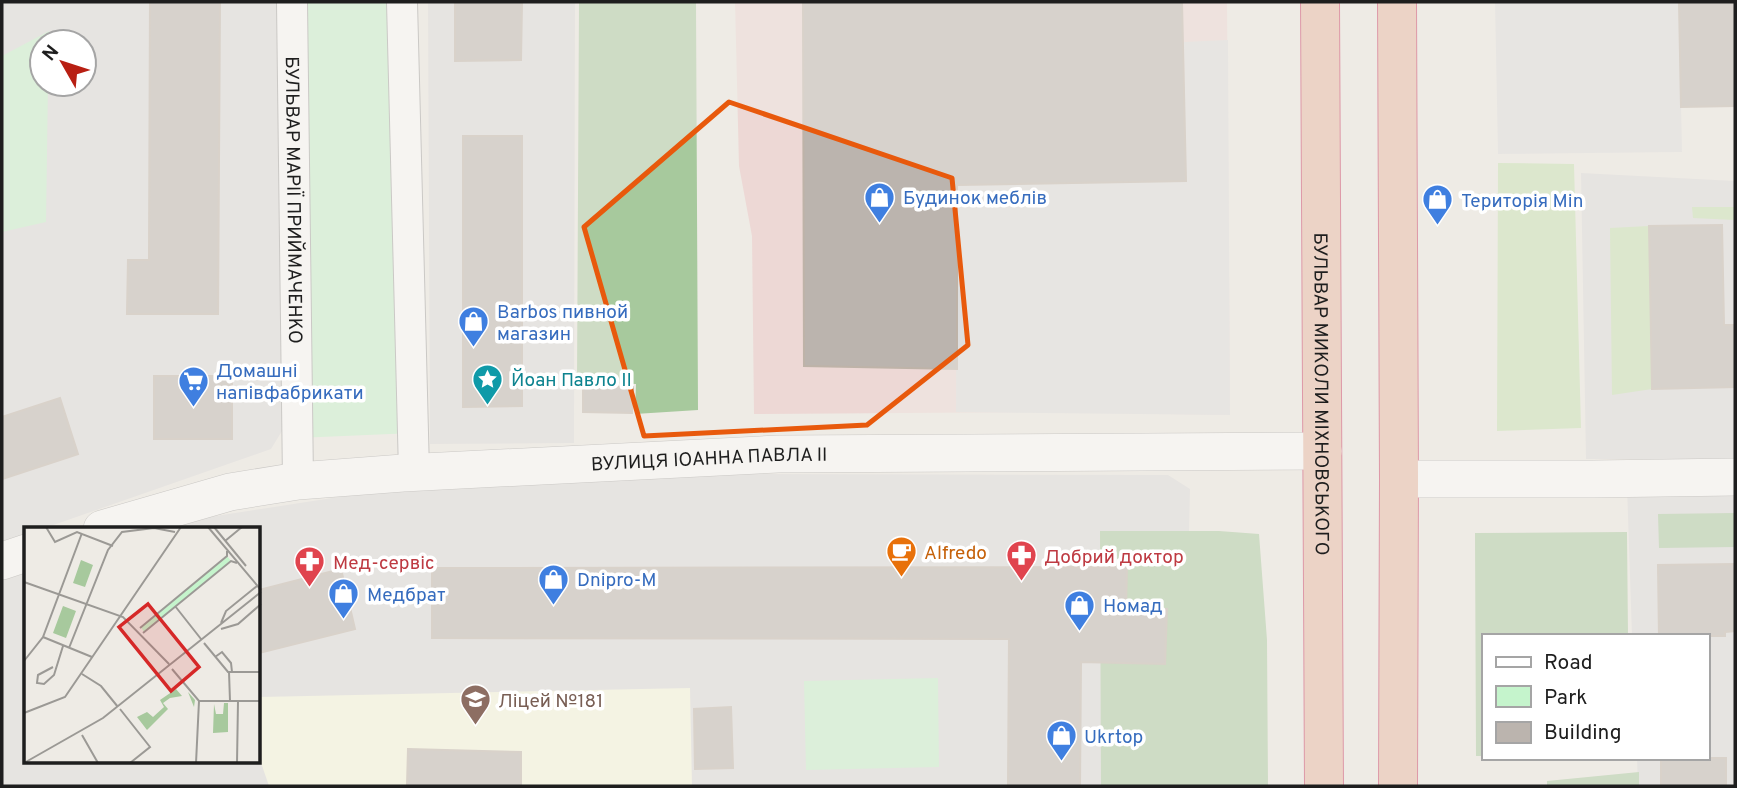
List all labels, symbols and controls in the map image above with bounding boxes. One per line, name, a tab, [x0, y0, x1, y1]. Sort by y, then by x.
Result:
north arrow	[28, 28, 98, 98]
text: N	[38, 41, 65, 66]
street label: БУЛЬВАР МАРІЇ ПРИЙМАЧЕНКО	[279, 56, 306, 344]
shop icon: Будинок меблів	[863, 180, 897, 224]
shop icon: Територія Min	[1421, 183, 1455, 227]
place label: Будинок меблів	[903, 187, 1047, 211]
place label: Територія Min	[1461, 190, 1583, 214]
street label: БУЛЬВАР МИКОЛИ МІХНОВСЬКОГО	[1307, 232, 1333, 556]
place label: Barbos пивной магазин	[497, 301, 628, 347]
shop icon: Barbos пивной магазин	[457, 305, 491, 349]
place label: Домашні напівфабрикати	[216, 360, 364, 406]
place icon: Йоан Павло II	[471, 362, 505, 406]
supermarket icon: Домашні напівфабрикати	[176, 364, 210, 408]
place label: Йоан Павло II	[511, 368, 632, 393]
street label: ВУЛИЦЯ ІОАННА ПАВЛА II	[590, 444, 828, 477]
inset map	[24, 527, 261, 764]
cafe icon: Alfredo	[884, 535, 918, 579]
pharmacy icon: Добрий доктор	[1004, 539, 1038, 583]
place label: Alfredo	[924, 542, 987, 566]
pharmacy icon: Мед-сервіс	[293, 545, 327, 589]
place label: Добрий доктор	[1044, 546, 1184, 570]
place label: Мед-сервіс	[333, 552, 435, 576]
shop icon: Dnipro-M	[537, 562, 571, 606]
place label: Dnipro-M	[577, 569, 657, 593]
shop icon: Медбрат	[327, 577, 361, 621]
place label: Медбрат	[367, 584, 446, 608]
shop icon: Номад	[1063, 588, 1097, 632]
place label: Номад	[1103, 595, 1163, 619]
legend	[1482, 634, 1709, 760]
text: Road	[1544, 650, 1593, 677]
school or university icon: Ліцей №181	[458, 683, 492, 727]
text: Park	[1544, 685, 1587, 712]
place label: Ліцей №181	[498, 690, 603, 714]
shop icon: Ukrtop	[1044, 719, 1078, 763]
text: Building	[1544, 720, 1622, 747]
place label: Ukrtop	[1084, 726, 1143, 750]

